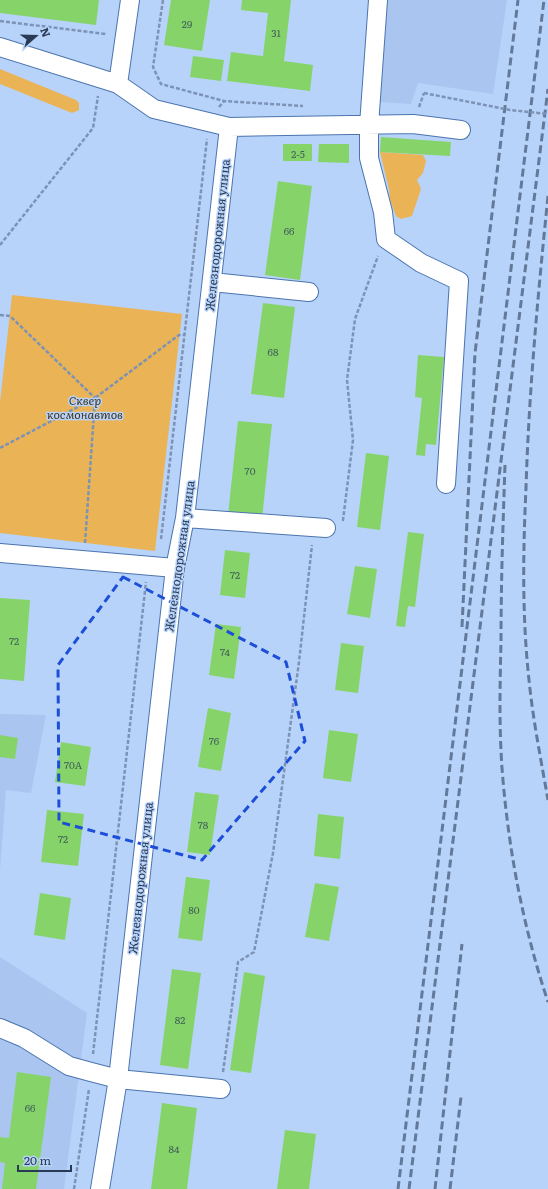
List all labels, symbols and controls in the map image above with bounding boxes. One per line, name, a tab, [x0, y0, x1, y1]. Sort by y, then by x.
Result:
north arrow	[16, 16, 56, 56]
house number: 29	[182, 16, 192, 31]
text: N	[37, 25, 55, 39]
house number: 31	[271, 25, 281, 40]
house number: 2-5	[291, 146, 305, 161]
street label: Железнодорожная улица	[200, 158, 234, 312]
house number: 66	[284, 223, 295, 238]
house number: 68	[268, 344, 279, 359]
park label: Сквер космонавтов	[47, 391, 123, 423]
house number: 70	[245, 463, 256, 478]
street label: Железнодорожная улица	[159, 479, 199, 633]
house number: 72	[230, 567, 240, 582]
house number: 72	[9, 633, 19, 648]
house number: 74	[220, 644, 230, 659]
house number: 76	[209, 733, 220, 748]
house number: 70А	[64, 757, 83, 772]
street label: Железнодорожная улица	[123, 801, 157, 955]
house number: 78	[198, 817, 209, 832]
house number: 72	[58, 831, 68, 846]
house number: 80	[188, 902, 200, 917]
house number: 82	[175, 1012, 185, 1027]
house number: 66	[25, 1100, 36, 1115]
house number: 84	[168, 1141, 180, 1156]
scale bar	[18, 1147, 71, 1173]
text: 20 m	[24, 1151, 51, 1169]

